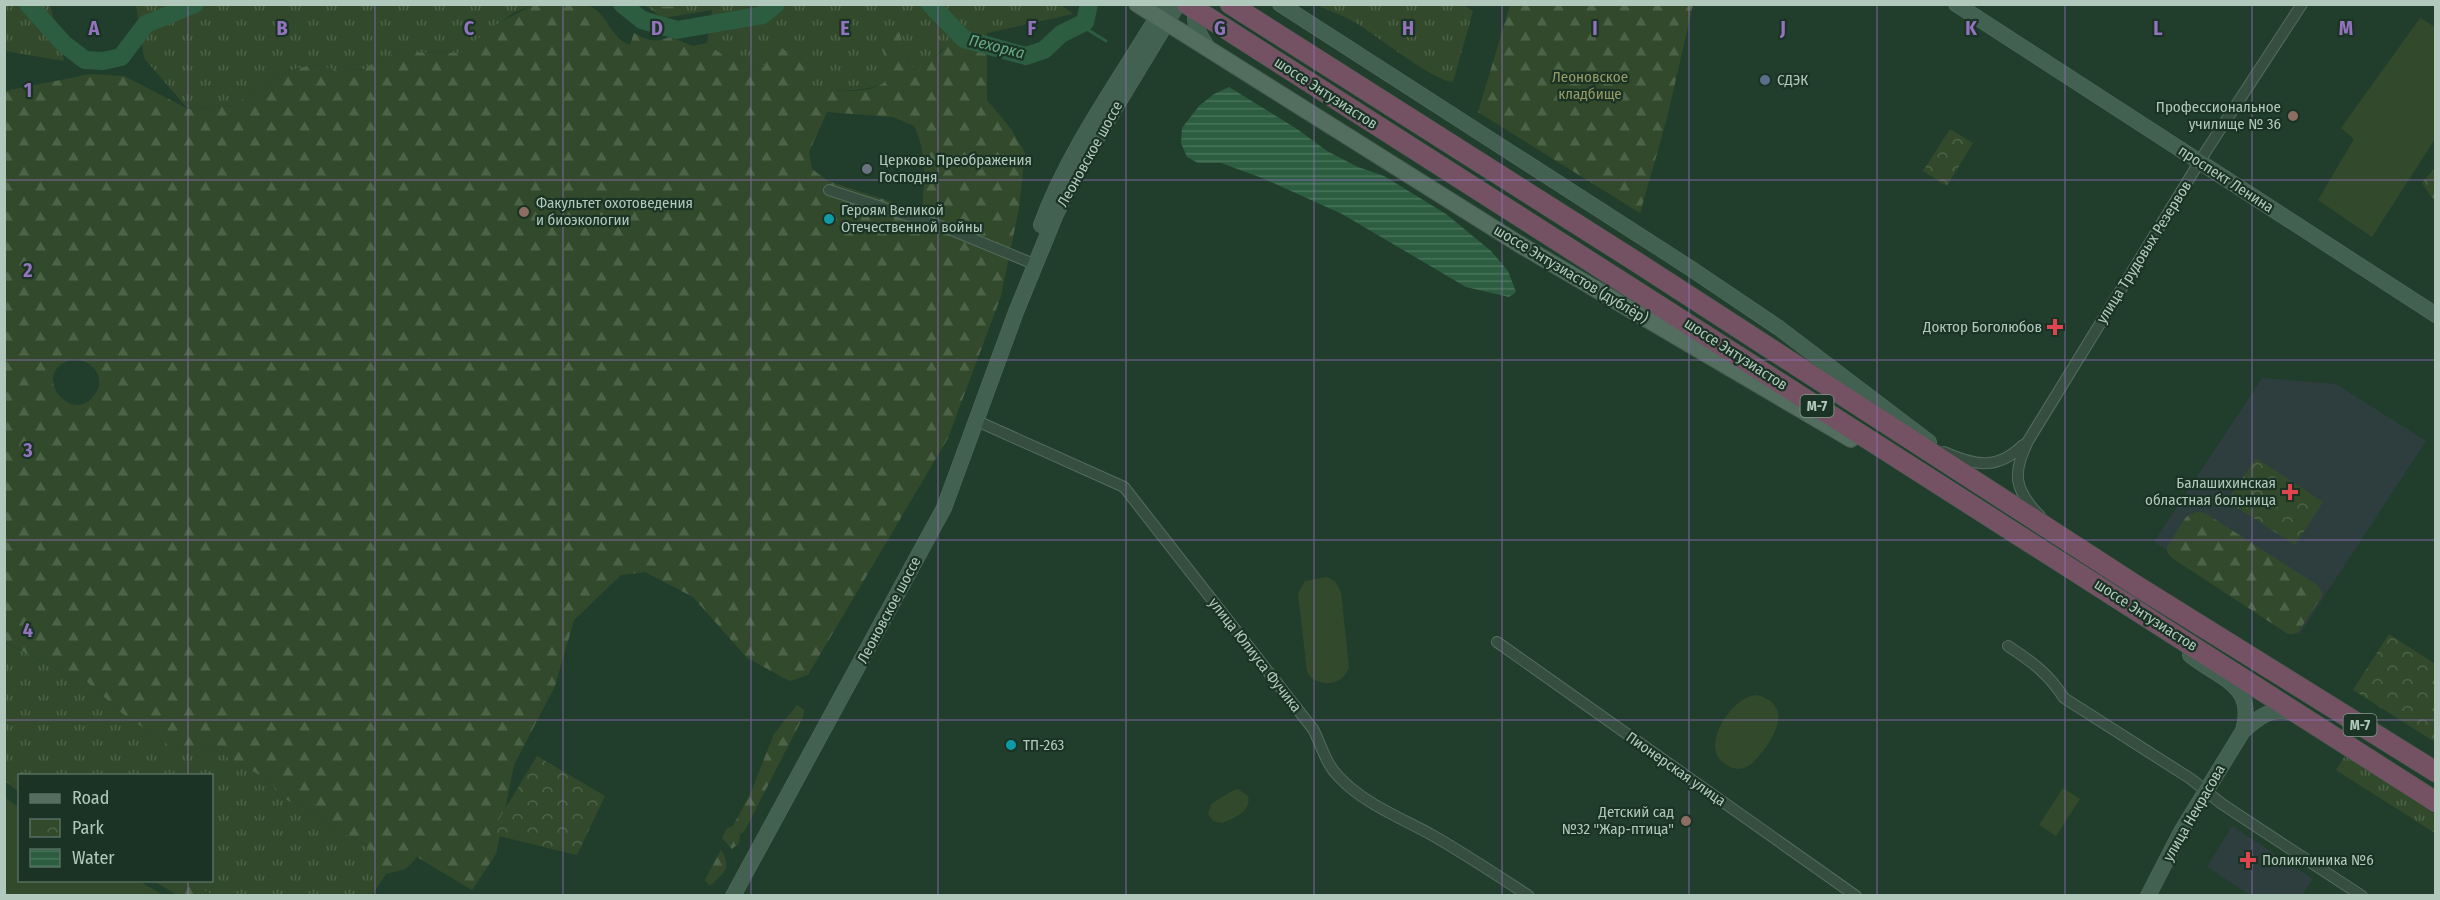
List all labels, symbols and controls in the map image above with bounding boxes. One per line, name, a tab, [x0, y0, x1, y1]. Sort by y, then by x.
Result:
text: A	[88, 16, 101, 40]
text: B	[276, 16, 288, 40]
text: C	[464, 16, 475, 40]
text: D	[651, 16, 663, 40]
text: E	[840, 16, 850, 40]
text: F	[1028, 16, 1037, 40]
text: G	[1214, 16, 1226, 40]
text: H	[1402, 16, 1414, 40]
text: I	[1592, 16, 1598, 40]
text: J	[1779, 16, 1786, 40]
text: K	[1965, 16, 1977, 40]
text: L	[2153, 16, 2163, 40]
text: M	[2339, 16, 2353, 40]
water label: Пехорка	[967, 30, 1027, 63]
street label: шоссе Энтузиастов	[1271, 53, 1381, 133]
park label: Леоновское кладбище	[1552, 68, 1628, 103]
place label: СДЭК	[1777, 71, 1808, 89]
marker: СДЭК	[1758, 73, 1772, 87]
text: 1	[24, 78, 32, 102]
street label: Леоновское шоссе	[1054, 98, 1126, 210]
place label: Профессиональное училище № 36	[2156, 98, 2281, 133]
marker: Профессиональное училище № 36	[2286, 109, 2300, 123]
street label: проспект Ленина	[2175, 142, 2277, 216]
place label: Церковь Преображения Господня	[879, 151, 1032, 186]
marker: Церковь Преображения Господня	[860, 162, 874, 176]
street label: улица Трудовых Резервов	[2093, 177, 2195, 327]
place label: Факультет охотоведения и биоэкологии	[536, 194, 693, 229]
place label: Героям Великой Отечественной войны	[841, 201, 983, 236]
marker: Факультет охотоведения и биоэкологии	[517, 205, 531, 219]
marker: Героям Великой Отечественной войны	[822, 212, 836, 226]
street label: шоссе Энтузиастов (дублёр)	[1491, 221, 1651, 327]
text: 2	[22, 258, 33, 282]
street label: шоссе Энтузиастов	[1681, 314, 1791, 394]
place label: Доктор Боголюбов	[1922, 318, 2042, 336]
marker: Доктор Боголюбов	[2046, 318, 2064, 336]
road number: М-7	[1800, 395, 1834, 417]
text: 3	[22, 438, 33, 462]
place label: Балашихинская областная больница	[2145, 474, 2276, 509]
marker: Балашихинская областная больница	[2281, 483, 2299, 501]
street label: Леоновское шоссе	[853, 554, 925, 666]
street label: шоссе Энтузиастов	[2091, 575, 2201, 655]
street label: улица Юлиуса Фучика	[1205, 594, 1305, 716]
text: 4	[23, 618, 33, 642]
road number: М-7	[2344, 714, 2376, 736]
street label: Пионерская улица	[1623, 728, 1729, 810]
place label: ТП-263	[1023, 736, 1065, 754]
marker: ТП-263	[1004, 738, 1018, 752]
street label: улица Некрасова	[2159, 761, 2229, 865]
legend	[18, 774, 213, 882]
text: Road	[72, 787, 109, 809]
place label: Детский сад №32 "Жар-птица"	[1562, 803, 1674, 838]
marker: Детский сад №32 "Жар-птица"	[1679, 814, 1693, 828]
text: Park	[72, 817, 105, 839]
text: Water	[72, 847, 115, 869]
marker: Поликлиника №6	[2239, 851, 2257, 869]
place label: Поликлиника №6	[2262, 851, 2374, 869]

